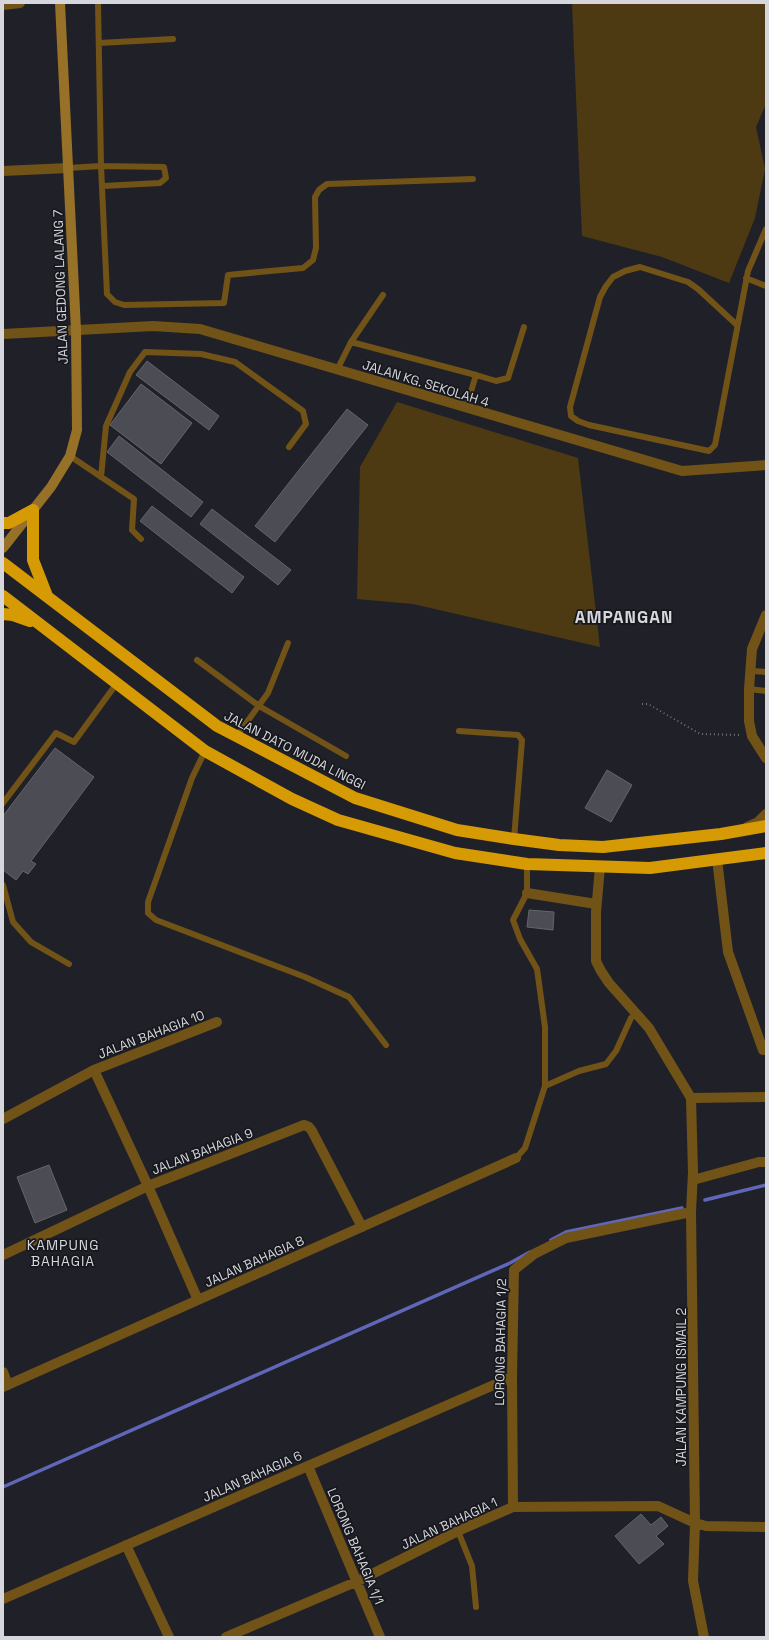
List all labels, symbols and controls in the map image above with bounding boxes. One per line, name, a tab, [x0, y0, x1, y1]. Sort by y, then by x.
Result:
street label: JALAN GEDONG LALANG 7	[49, 209, 72, 365]
street label: JALAN KG. SEKOLAH 4	[360, 356, 491, 411]
district label: AMPANGAN	[575, 606, 673, 628]
street label: JALAN DATO MUDA LINGGI	[221, 707, 368, 794]
street label: JALAN BAHAGIA 10	[95, 1006, 207, 1063]
street label: JALAN BAHAGIA 9	[149, 1124, 255, 1179]
street label: JALAN BAHAGIA 8	[202, 1232, 307, 1291]
district label: KAMPUNG BAHAGIA	[27, 1236, 99, 1270]
street label: LORONG BAHAGIA 1/2	[491, 1278, 510, 1406]
street label: JALAN KAMPUNG ISMAIL 2	[673, 1307, 690, 1466]
street label: JALAN BAHAGIA 6	[200, 1447, 305, 1506]
street label: LORONG BAHAGIA 1/1	[323, 1485, 388, 1607]
street label: JALAN BAHAGIA 1	[398, 1494, 500, 1553]

